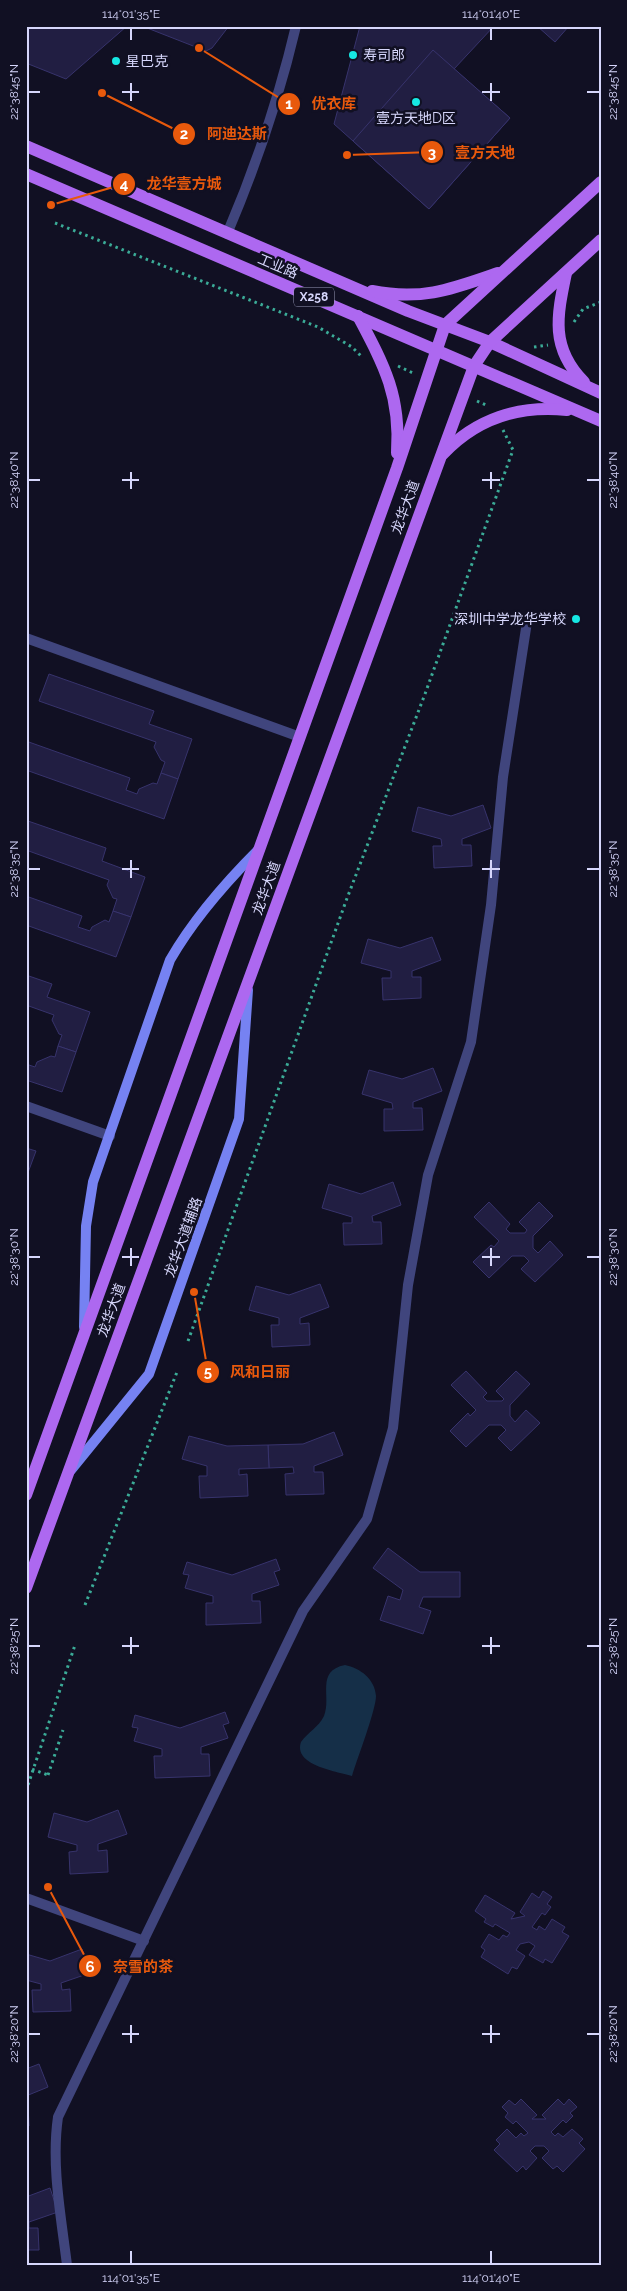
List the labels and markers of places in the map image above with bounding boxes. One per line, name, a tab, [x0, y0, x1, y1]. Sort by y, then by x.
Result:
place label: 寿司郎	[363, 47, 405, 63]
marker: 寿司郎	[347, 49, 359, 61]
place label: 星巴克	[126, 53, 168, 69]
marker: 星巴克	[110, 55, 122, 67]
callout: 优衣库	[276, 89, 366, 119]
marker: 壹方天地D区	[410, 96, 422, 108]
place label: 壹方天地D区	[376, 110, 456, 126]
callout: 阿迪达斯	[172, 119, 277, 149]
callout: 壹方天地	[420, 137, 525, 167]
callout: 龙华壹方城	[111, 169, 231, 199]
place label: 深圳中学龙华学校	[454, 611, 566, 627]
marker: 深圳中学龙华学校	[570, 613, 582, 625]
callout: 风和日丽	[195, 1357, 300, 1387]
callout: 奈雪的茶	[78, 1951, 183, 1981]

